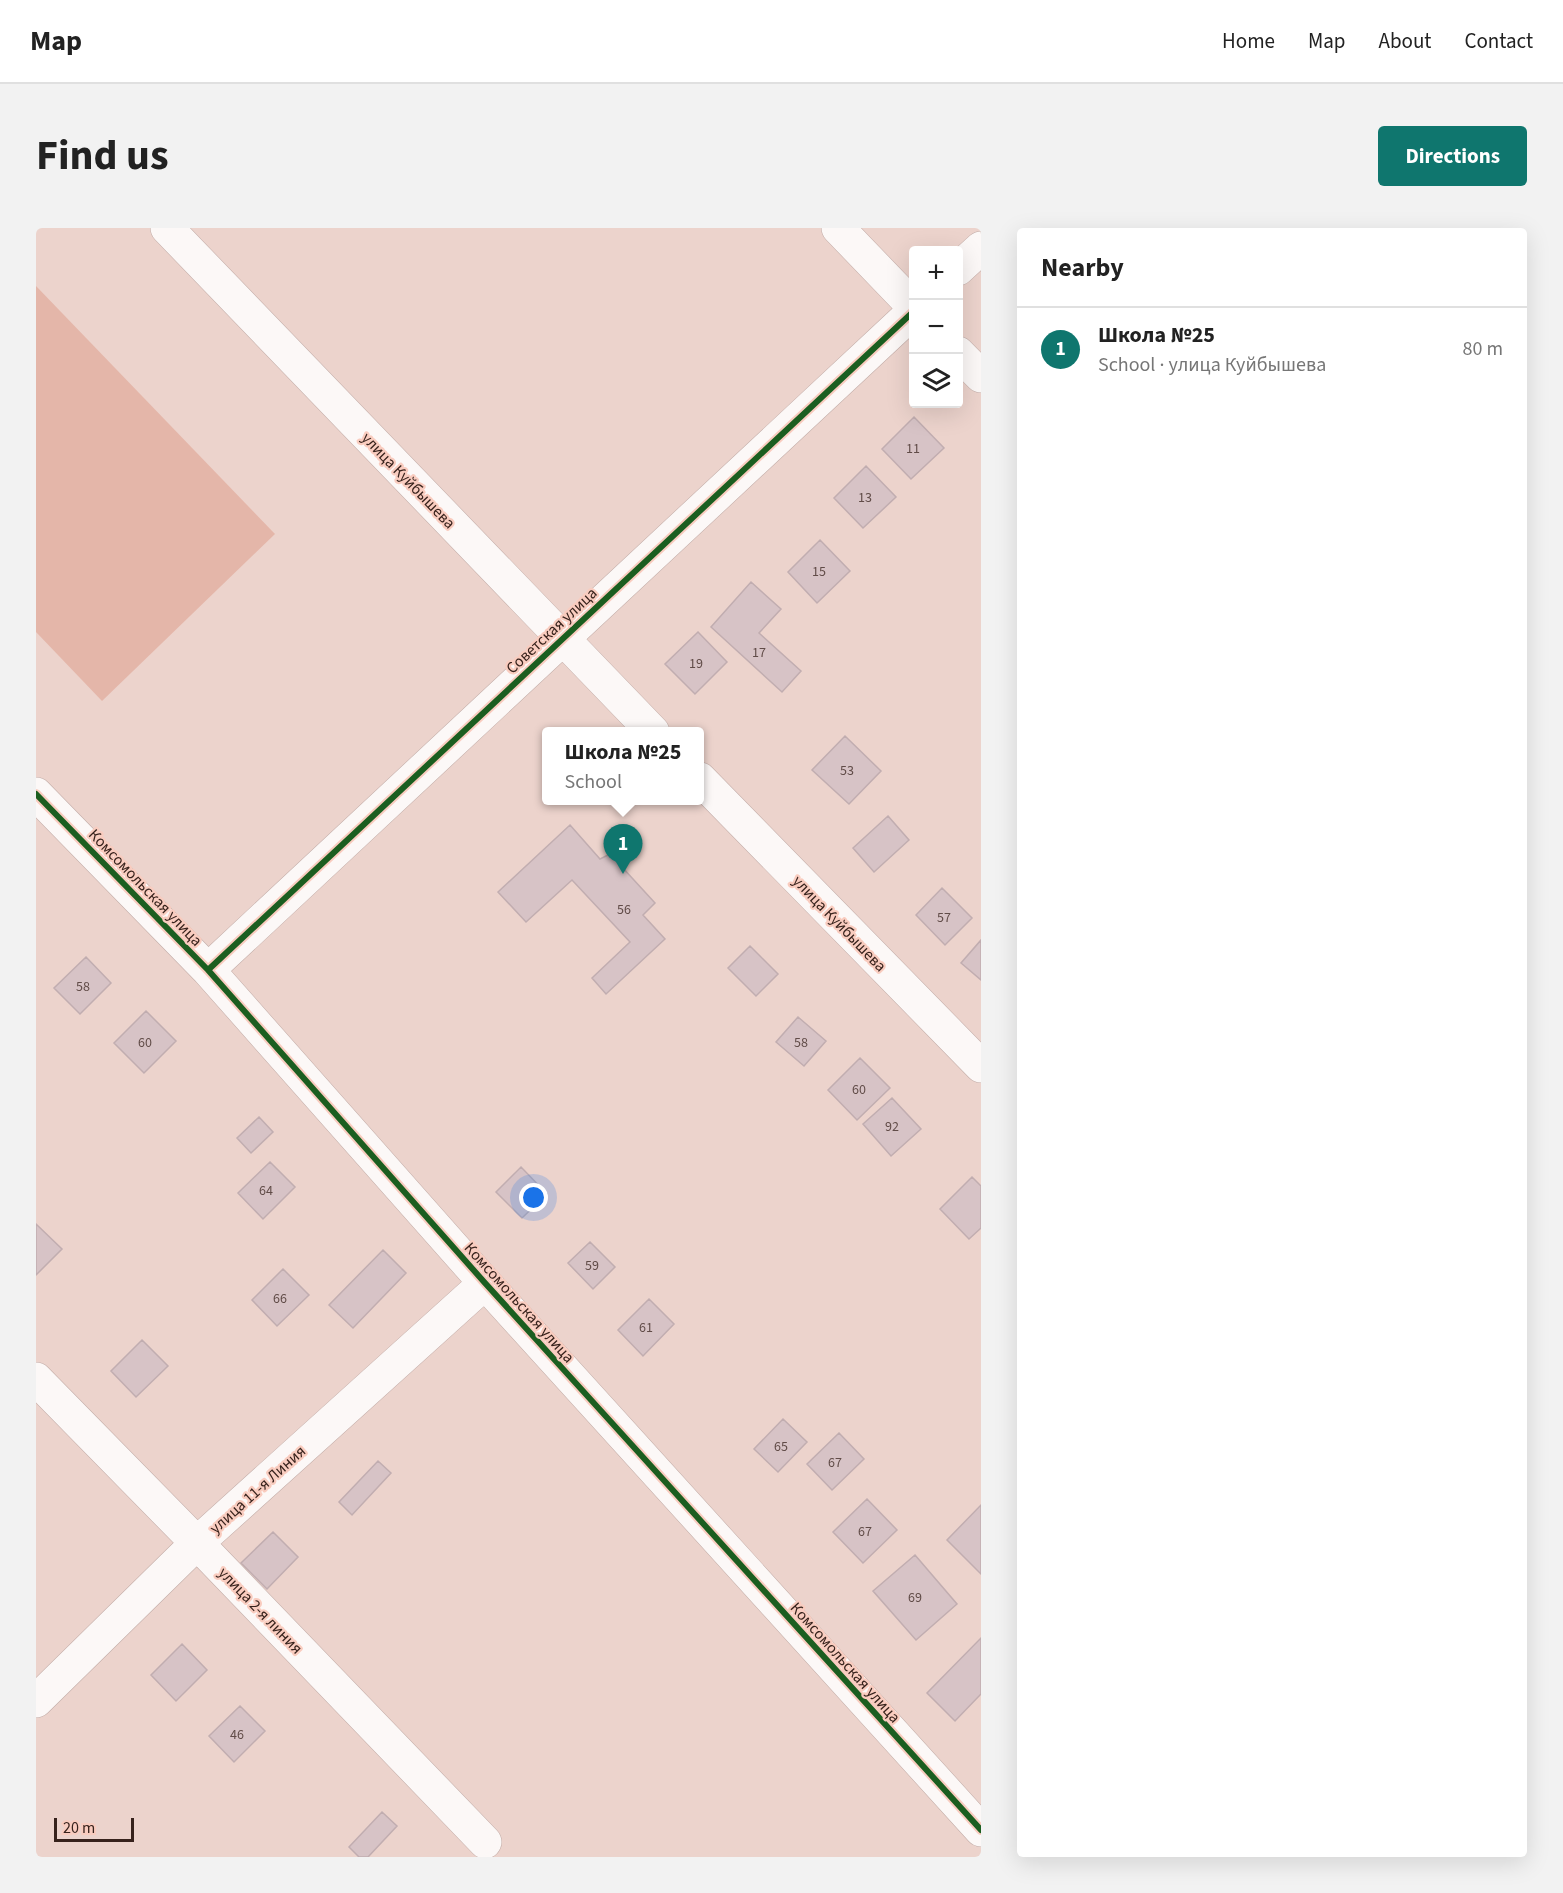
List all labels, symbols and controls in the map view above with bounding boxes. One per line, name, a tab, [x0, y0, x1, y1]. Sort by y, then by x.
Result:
text: Map	[30, 21, 82, 61]
text: Home	[1222, 26, 1275, 56]
text: Map	[1308, 26, 1346, 56]
text: About	[1379, 26, 1431, 56]
text: Contact	[1464, 26, 1533, 56]
text: Find us	[36, 126, 169, 186]
button: Directions	[1378, 126, 1527, 186]
map controls	[909, 246, 963, 408]
button: +	[909, 246, 963, 300]
text: Nearby	[1041, 249, 1124, 286]
button: −	[909, 300, 963, 354]
text: Школа №25	[1098, 319, 1215, 351]
text: 1	[1055, 335, 1066, 363]
text: 80 m	[1463, 335, 1503, 363]
text: School · улица Куйбышева	[1098, 351, 1326, 379]
button: layers	[909, 354, 963, 408]
street label: улица Куйбышева	[357, 428, 460, 534]
house number: 11	[906, 439, 920, 459]
house number: 13	[858, 488, 872, 508]
house number: 15	[812, 562, 826, 582]
street label: Советская улица	[501, 583, 602, 679]
house number: 17	[752, 643, 766, 663]
house number: 19	[689, 654, 703, 674]
popup	[542, 727, 704, 805]
text: Школа №25	[565, 736, 681, 768]
house number: 53	[840, 761, 854, 781]
text: School	[565, 768, 622, 796]
street label: Комсомольская улица	[83, 824, 207, 951]
pin: 1	[604, 824, 642, 874]
street label: улица Куйбышева	[788, 871, 891, 977]
house number: 56	[617, 900, 631, 920]
house number: 57	[937, 908, 951, 928]
house number: 58	[76, 977, 90, 997]
house number: 60	[138, 1033, 152, 1053]
house number: 58	[794, 1033, 808, 1053]
house number: 60	[852, 1080, 866, 1100]
house number: 92	[885, 1117, 899, 1137]
house number: 64	[259, 1181, 273, 1201]
your location	[519, 1183, 548, 1212]
street label: Комсомольская улица	[459, 1238, 579, 1368]
house number: 59	[585, 1256, 599, 1276]
house number: 66	[273, 1289, 287, 1309]
house number: 61	[639, 1318, 653, 1338]
house number: 65	[774, 1437, 788, 1457]
street label: улица 11-я Линия	[205, 1441, 311, 1539]
house number: 67	[828, 1453, 842, 1473]
house number: 67	[858, 1522, 872, 1542]
street label: улица 2-я линия	[213, 1562, 308, 1659]
house number: 69	[908, 1588, 922, 1608]
street label: Комсомольская улица	[785, 1598, 905, 1728]
house number: 46	[230, 1725, 244, 1745]
scale bar	[54, 1815, 134, 1842]
text: 20 m	[63, 1817, 95, 1839]

